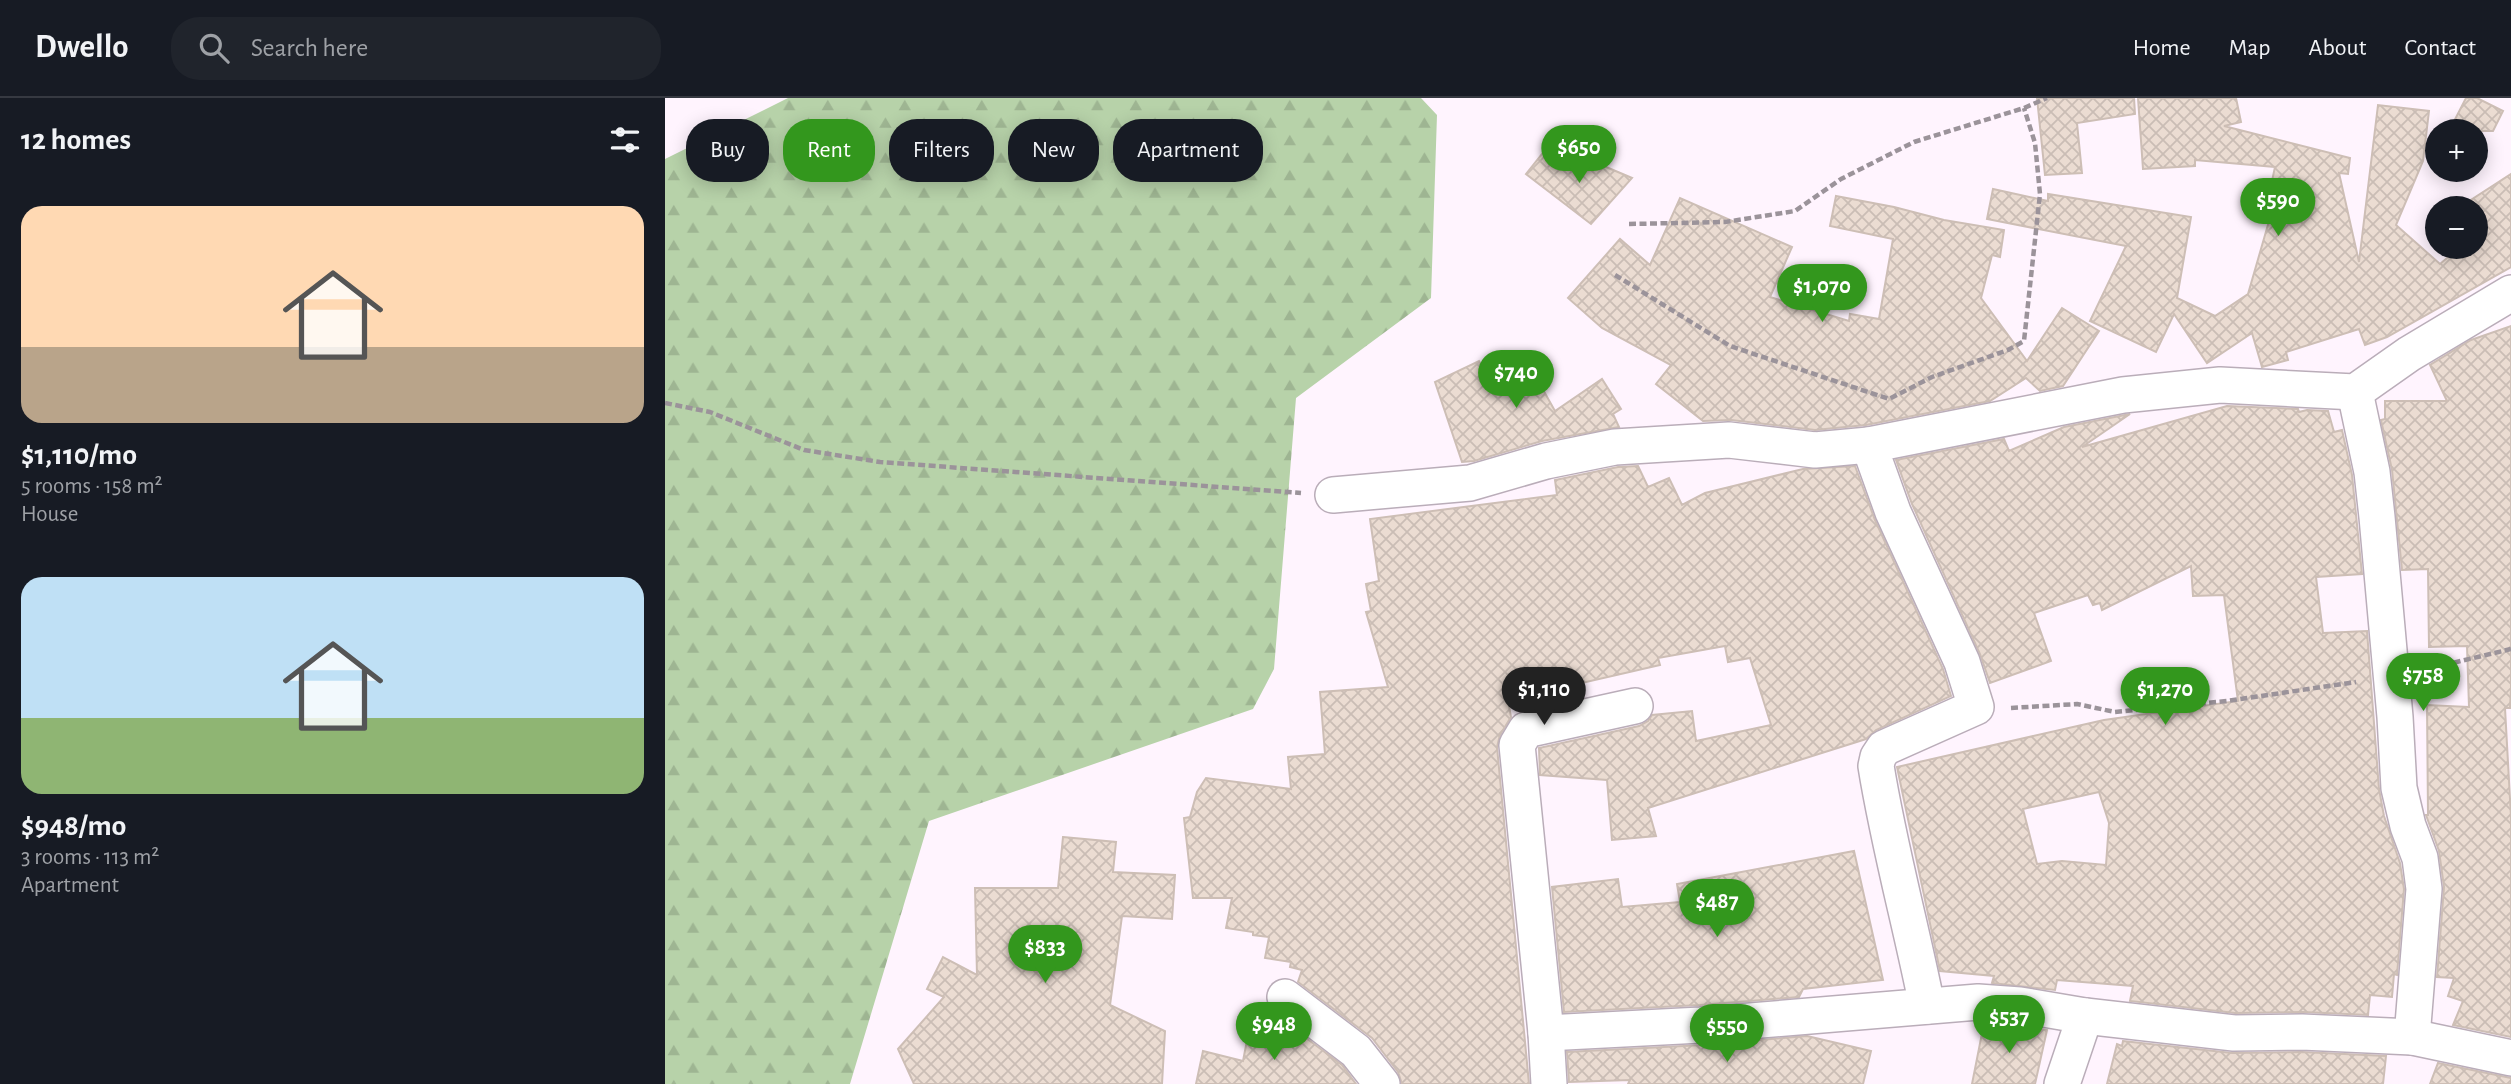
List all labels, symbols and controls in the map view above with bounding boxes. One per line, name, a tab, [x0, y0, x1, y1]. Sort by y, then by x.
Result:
search box	[171, 17, 661, 80]
icon: search	[195, 29, 233, 67]
text: Dwello	[35, 31, 129, 64]
text: Search here	[251, 35, 368, 61]
text: Home	[2133, 36, 2191, 60]
text: Map	[2229, 36, 2271, 60]
text: About	[2309, 36, 2366, 60]
text: Contact	[2404, 36, 2476, 60]
chip: Buy	[686, 119, 769, 182]
chip: Rent	[783, 119, 875, 182]
chip: Filters	[889, 119, 994, 182]
chip: New	[1008, 119, 1099, 182]
chip: Apartment	[1113, 119, 1263, 182]
map controls	[2425, 119, 2488, 259]
button: +	[2425, 119, 2488, 182]
icon: filters	[606, 121, 644, 159]
text: 12 homes	[21, 125, 131, 155]
pin: $650	[1538, 126, 1620, 185]
text: $650	[1557, 136, 1601, 159]
pin: $590	[2237, 178, 2319, 238]
text: $590	[2256, 189, 2300, 212]
button: −	[2425, 196, 2488, 259]
icon: home	[270, 252, 396, 378]
pin: $1,070	[1765, 264, 1879, 324]
text: $1,070	[1793, 275, 1851, 298]
pin: $740	[1475, 350, 1557, 410]
text: $740	[1494, 361, 1538, 384]
text: $1,110/mo	[21, 440, 137, 470]
text: 5 rooms · 158 m²	[21, 475, 163, 498]
text: House	[21, 503, 78, 526]
icon: home	[270, 623, 396, 749]
pin: $758	[2382, 654, 2464, 713]
text: $758	[2402, 664, 2444, 687]
pin: $1,110	[1487, 668, 1601, 727]
pin: $1,270	[2108, 668, 2222, 727]
text: $1,110	[1518, 678, 1570, 701]
text: $1,270	[2137, 678, 2193, 701]
text: $948/mo	[21, 811, 126, 841]
text: 3 rooms · 113 m²	[21, 846, 159, 869]
text: Apartment	[21, 874, 119, 897]
pin: $487	[1676, 880, 1758, 939]
text: $487	[1695, 890, 1739, 913]
pin: $833	[1004, 926, 1086, 985]
text: $833	[1024, 936, 1066, 959]
pin: $537	[1968, 996, 2050, 1055]
pin: $948	[1233, 1002, 1315, 1062]
pin: $550	[1686, 1004, 1768, 1064]
text: $537	[1989, 1006, 2029, 1029]
text: $948	[1252, 1013, 1296, 1036]
text: $550	[1706, 1015, 1748, 1038]

